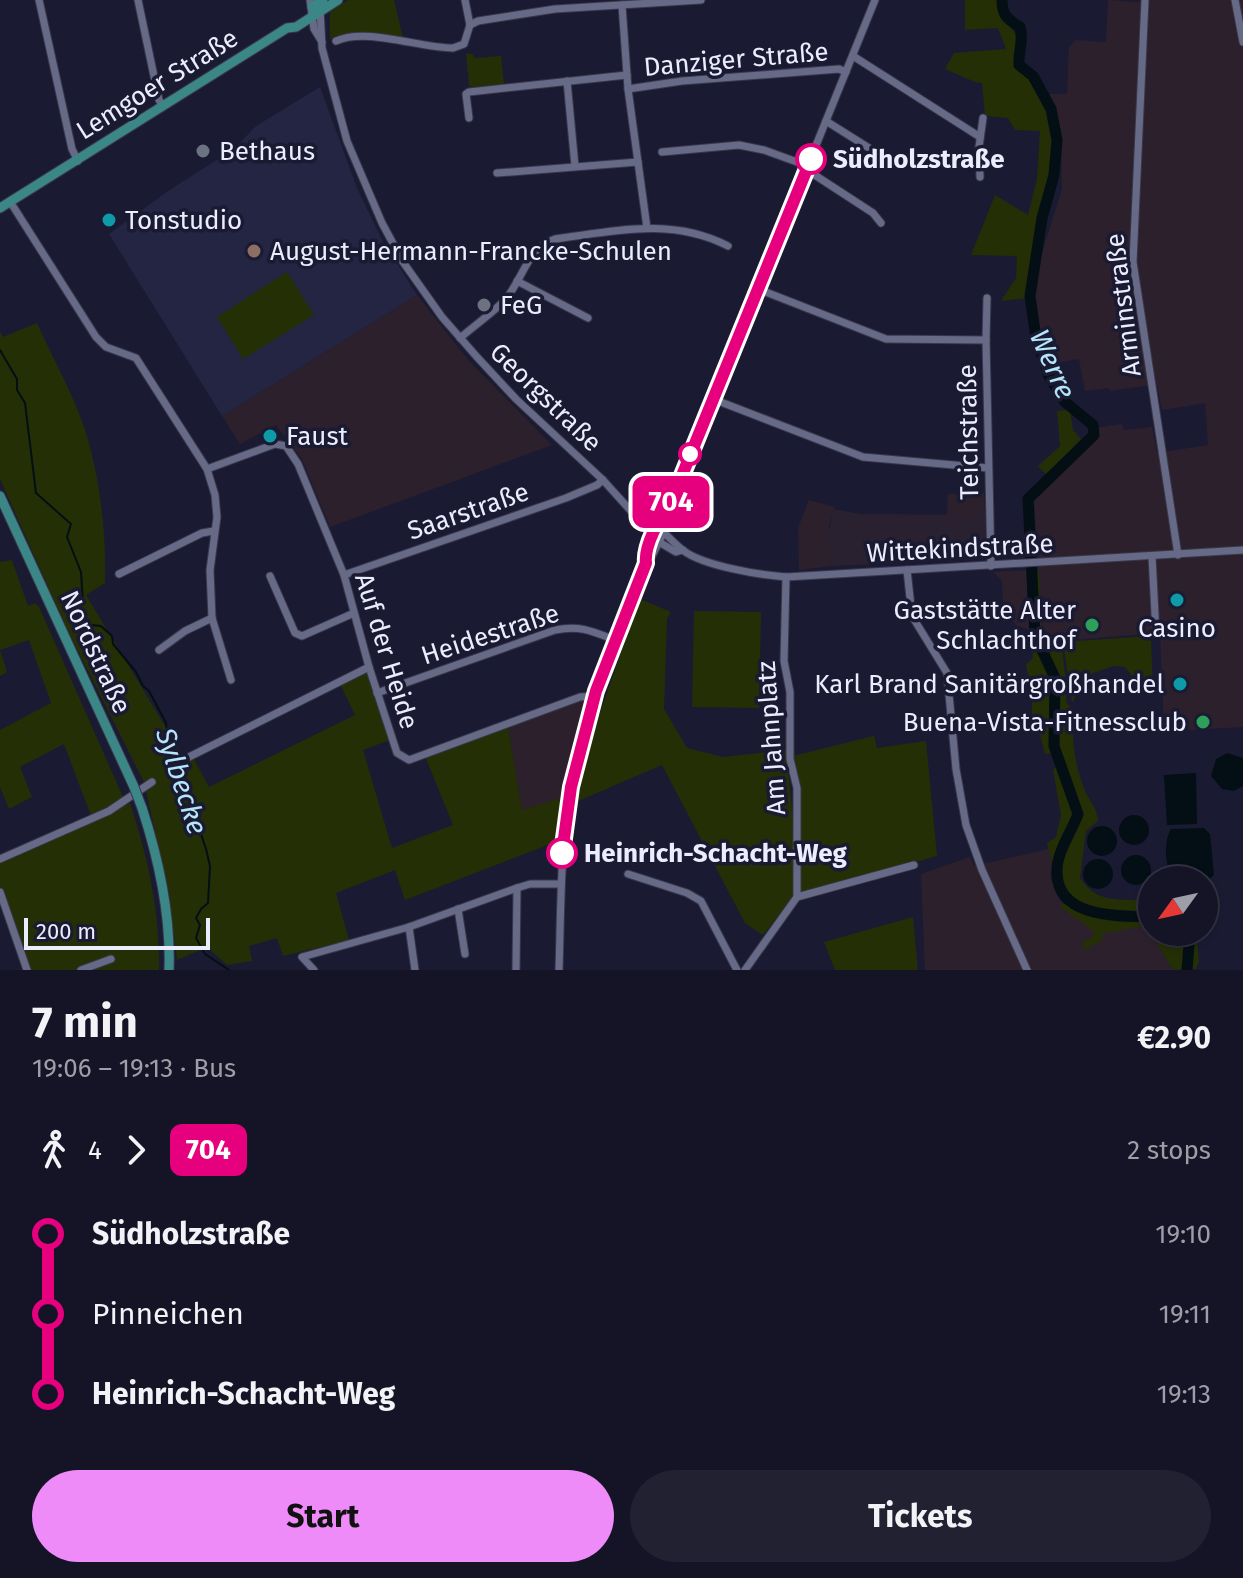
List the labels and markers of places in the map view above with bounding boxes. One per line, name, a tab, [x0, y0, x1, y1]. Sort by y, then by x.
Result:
place label: Bethaus	[219, 136, 315, 167]
marker: Bethaus	[194, 142, 212, 160]
marker: Südholzstraße	[796, 144, 826, 174]
place label: Südholzstraße	[833, 144, 1005, 175]
place label: Tonstudio	[125, 205, 242, 236]
marker: Tonstudio	[100, 211, 118, 229]
place label: August-Hermann-Francke-Schulen	[270, 236, 672, 267]
marker: August-Hermann-Francke-Schulen	[245, 242, 263, 260]
place label: FeG	[500, 290, 542, 321]
marker: FeG	[475, 296, 493, 314]
place label: Faust	[286, 421, 349, 452]
marker: Faust	[261, 427, 279, 445]
unlabelled marker	[679, 443, 701, 465]
marker: Casino	[1168, 591, 1186, 609]
place label: Gaststätte Alter Schlachthof	[894, 595, 1078, 656]
place label: Casino	[1138, 613, 1216, 644]
marker: Gaststätte Alter Schlachthof	[1083, 616, 1101, 634]
place label: Karl Brand Sanitärgroßhandel	[814, 669, 1164, 700]
marker: Karl Brand Sanitärgroßhandel	[1171, 675, 1189, 693]
place label: Buena-Vista-Fitnessclub	[903, 707, 1187, 738]
marker: Buena-Vista-Fitnessclub	[1194, 713, 1212, 731]
marker: Heinrich-Schacht-Weg	[547, 838, 577, 868]
place label: Heinrich-Schacht-Weg	[584, 838, 848, 869]

